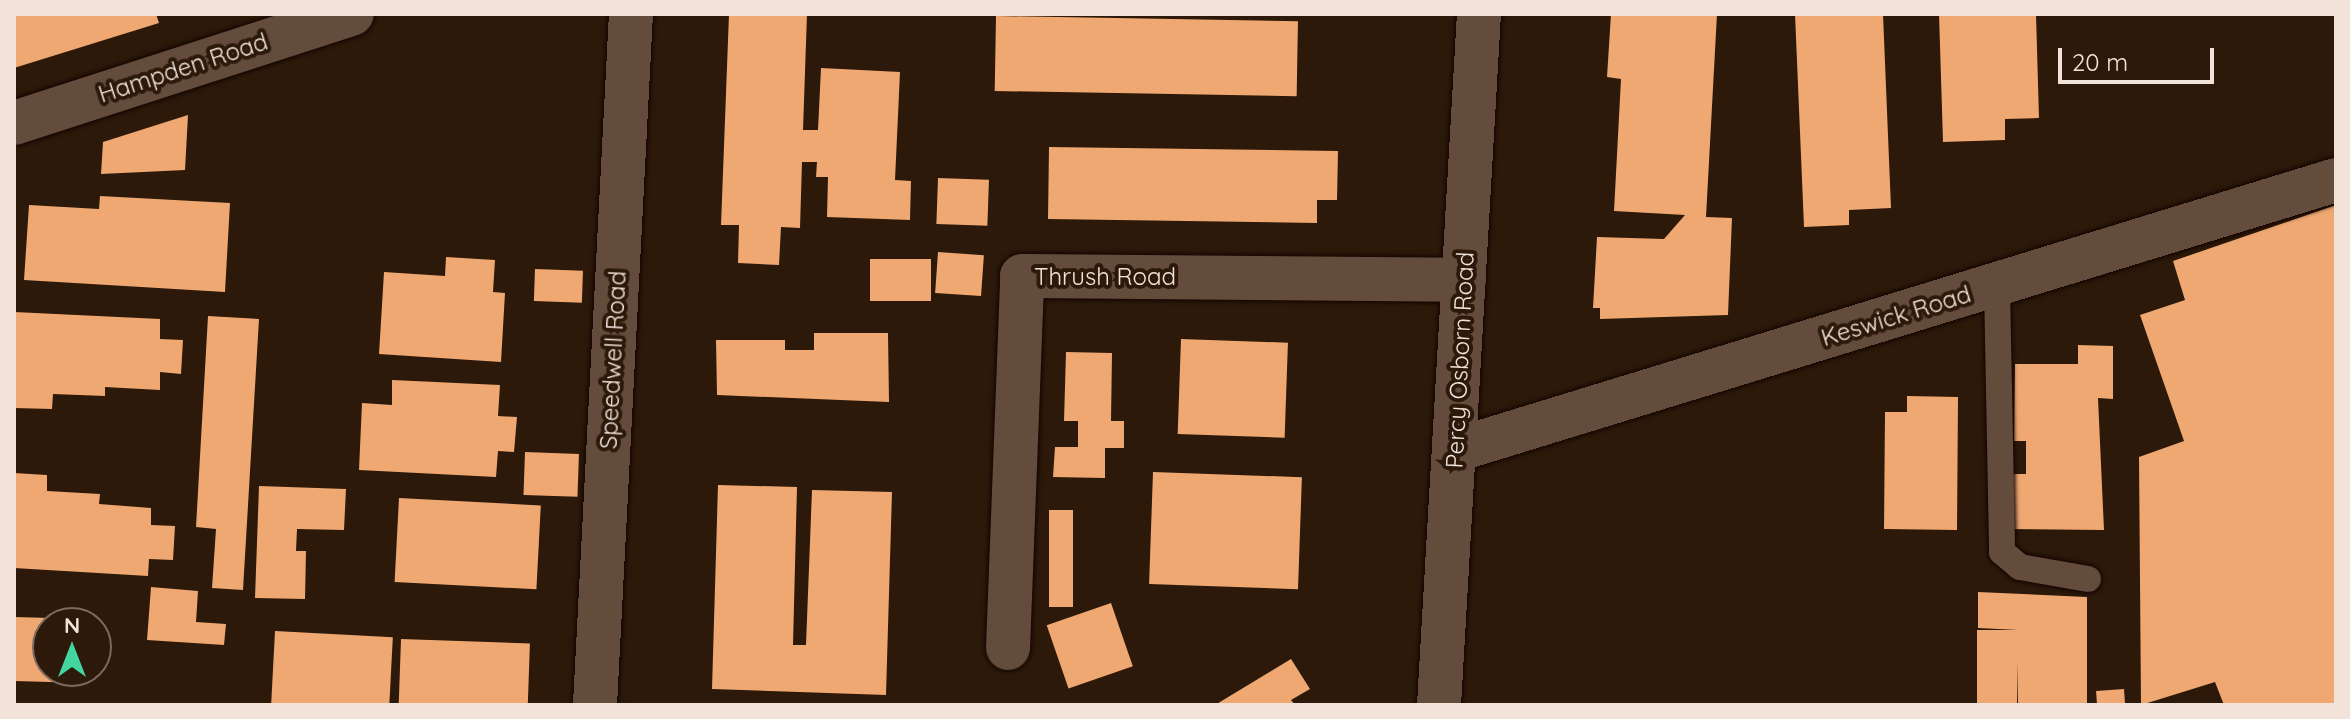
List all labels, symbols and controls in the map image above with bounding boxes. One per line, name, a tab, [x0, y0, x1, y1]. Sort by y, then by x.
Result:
street label: Hampden Road	[95, 27, 271, 109]
scale bar	[2062, 32, 2218, 82]
text: 20 m	[2072, 47, 2128, 77]
street label: Percy Osborn Road	[1440, 251, 1480, 469]
street label: Thrush Road	[1034, 263, 1176, 291]
street label: Speedwell Road	[594, 270, 632, 450]
street label: Keswick Road	[1818, 280, 1974, 352]
north arrow	[32, 607, 112, 687]
text: N	[64, 611, 80, 639]

